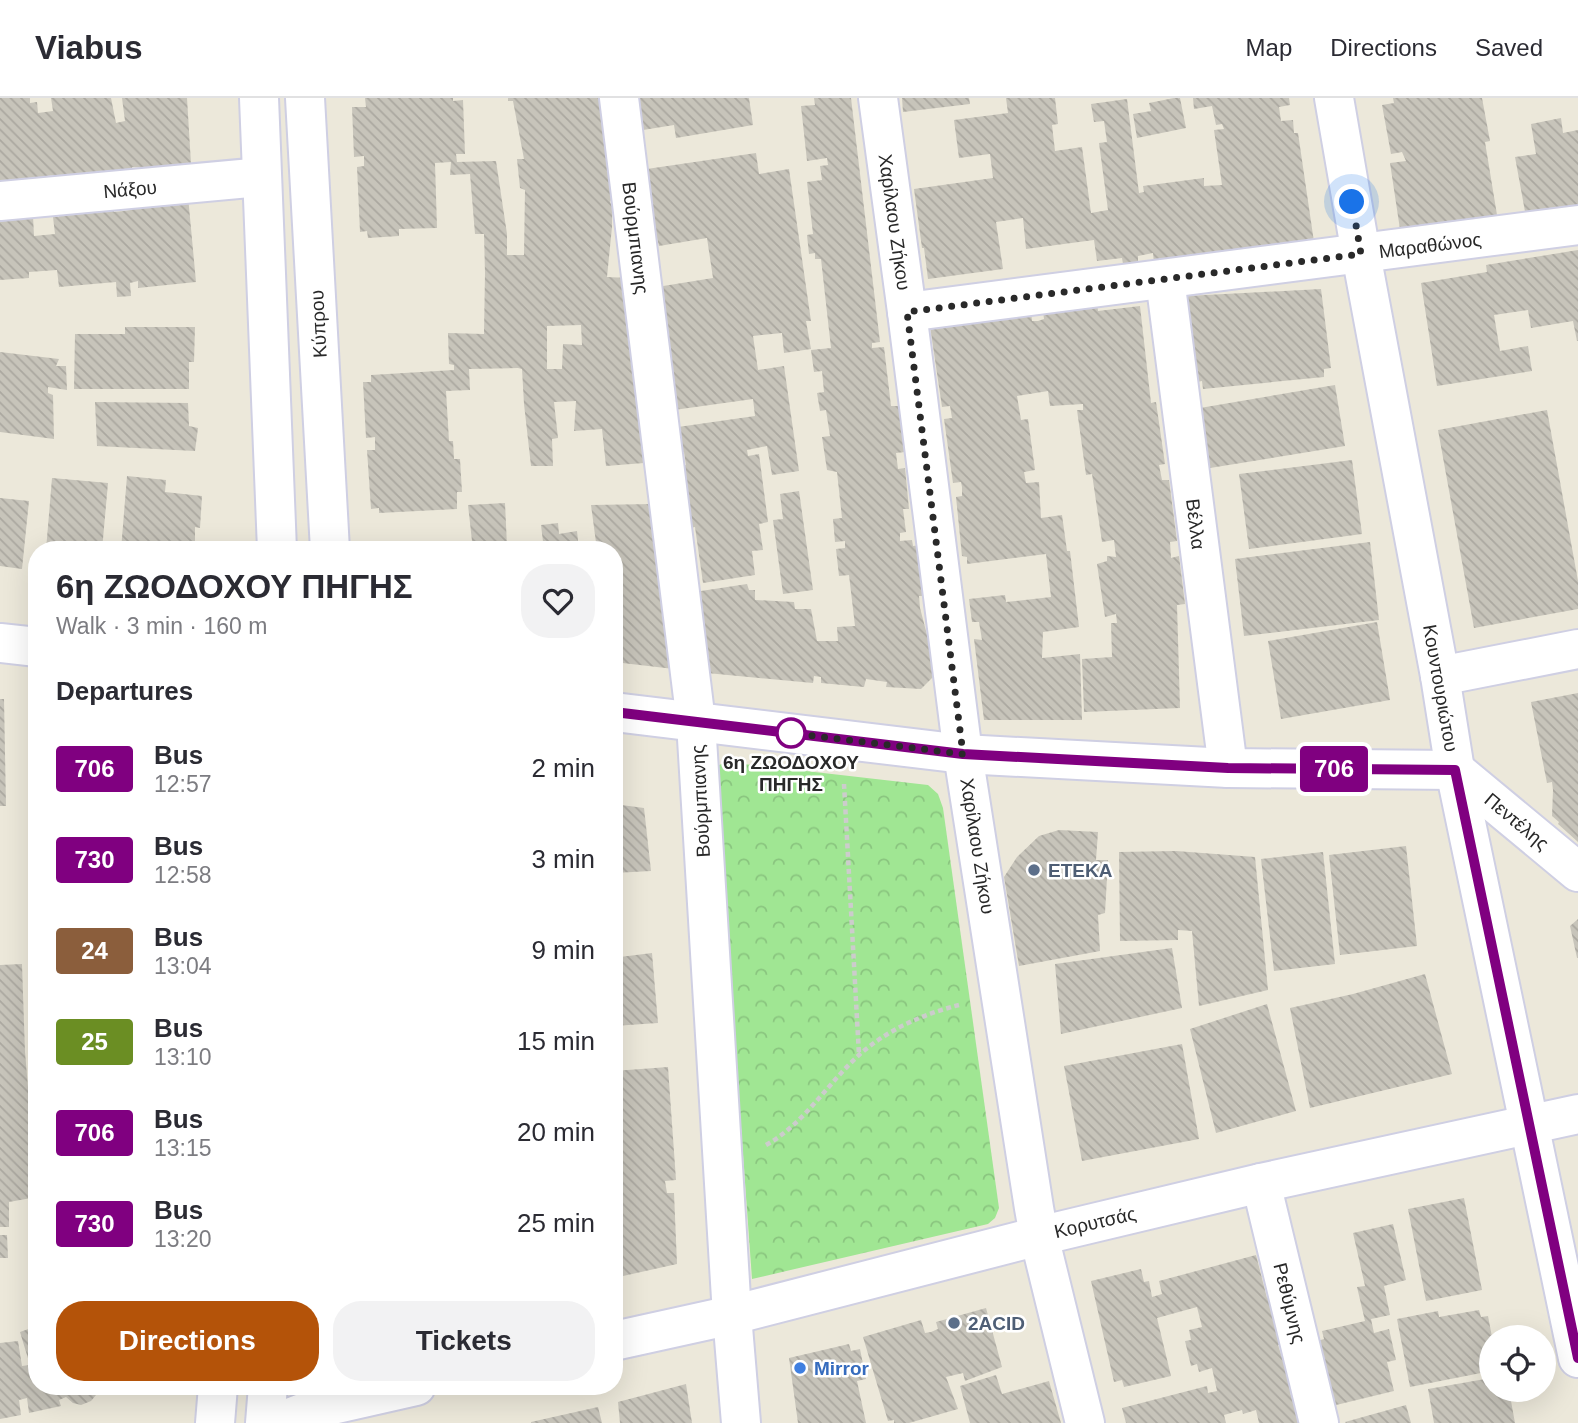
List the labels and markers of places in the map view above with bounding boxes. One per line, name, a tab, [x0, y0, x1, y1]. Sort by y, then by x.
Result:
marker: 6η ΖΩΟΔΟΧΟΥ ΠΗΓΗΣ	[776, 718, 806, 748]
place label: 6η ΖΩΟΔΟΧΟΥ ΠΗΓΗΣ	[723, 752, 859, 795]
place label: ΕΤΕΚΑ	[1048, 860, 1113, 881]
marker: ΕΤΕΚΑ	[1026, 862, 1042, 878]
place label: 2ACID	[968, 1313, 1025, 1334]
marker: 2ACID	[946, 1315, 962, 1331]
place label: Mirror	[814, 1358, 870, 1379]
marker: Mirror	[792, 1360, 808, 1376]

